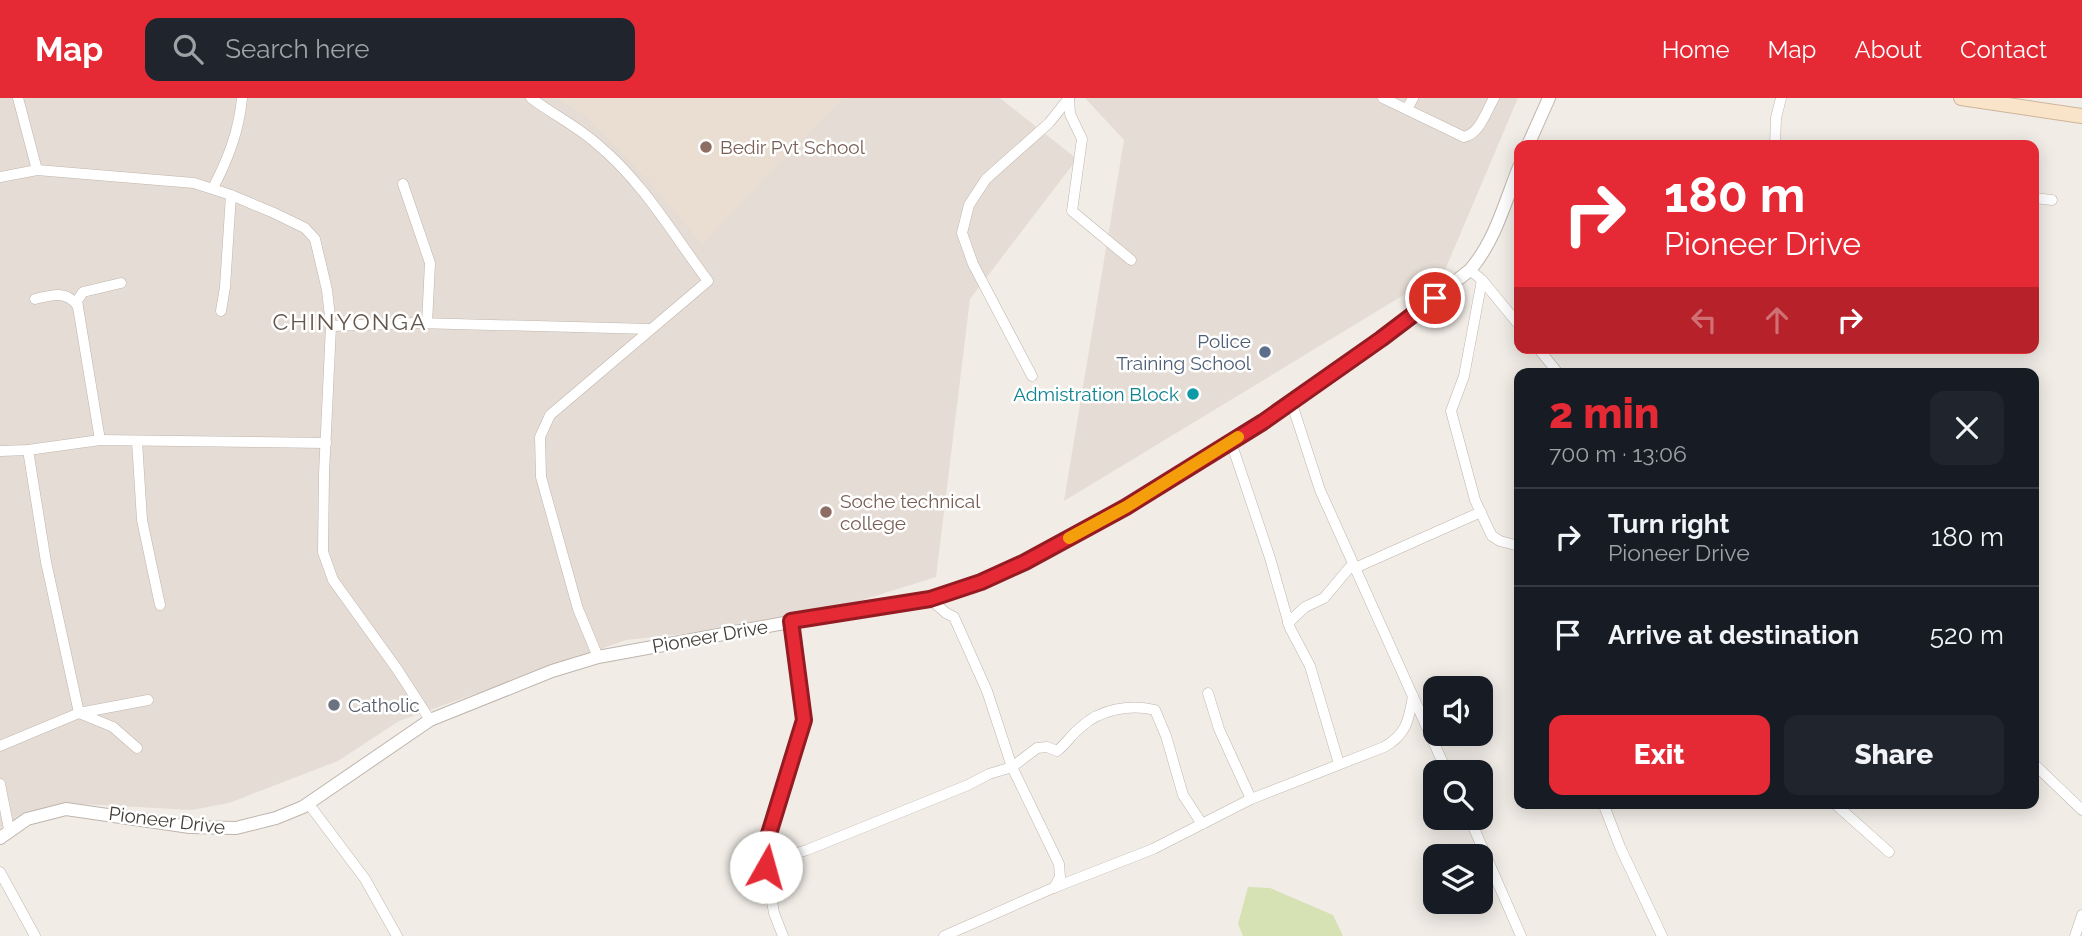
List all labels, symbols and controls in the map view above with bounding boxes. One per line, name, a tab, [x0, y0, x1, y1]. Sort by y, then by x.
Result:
search box	[145, 18, 635, 81]
text: Map	[35, 30, 103, 69]
icon: search	[169, 30, 207, 68]
text: Search here	[225, 34, 370, 64]
text: Home	[1662, 35, 1730, 64]
text: Map	[1768, 35, 1816, 64]
text: About	[1854, 35, 1922, 64]
text: Contact	[1960, 35, 2047, 64]
place label: Bedir Pvt School	[720, 136, 866, 158]
marker: Bedir Pvt School	[698, 139, 714, 155]
text: 180 m	[1664, 166, 1805, 223]
icon: right	[1549, 168, 1640, 259]
text: Pioneer Drive	[1664, 225, 1861, 262]
pin	[1405, 268, 1465, 328]
icon: arrive	[1416, 279, 1454, 317]
icon: left	[1685, 301, 1723, 339]
icon: ahead	[1758, 301, 1796, 339]
icon: right	[1831, 301, 1869, 339]
district label: CHINYONGA	[272, 308, 428, 335]
place label: Police Training School	[1116, 330, 1252, 374]
marker: Police Training School	[1257, 344, 1273, 360]
place label: Admistration Block	[1013, 383, 1179, 405]
marker: Admistration Block	[1185, 386, 1201, 402]
text: 2 min	[1549, 389, 1659, 438]
button: close	[1930, 391, 2004, 465]
text: 700 m · 13:06	[1549, 440, 1687, 467]
place label: Soche technical college	[840, 490, 981, 534]
marker: Soche technical college	[818, 504, 834, 520]
text: Turn right	[1608, 509, 1729, 539]
icon: right	[1549, 518, 1587, 556]
text: 180 m	[1931, 522, 2004, 552]
text: Pioneer Drive	[1608, 539, 1750, 566]
street label: Pioneer Drive	[650, 615, 770, 657]
icon: arrive	[1549, 616, 1587, 654]
text: Arrive at destination	[1608, 620, 1859, 650]
text: 520 m	[1930, 620, 2004, 650]
map controls	[1423, 676, 1493, 914]
button: sound	[1423, 676, 1493, 746]
place label: Catholic	[348, 694, 420, 716]
marker: Catholic	[326, 697, 342, 713]
button: Exit	[1549, 715, 1770, 795]
button: Share	[1784, 715, 2004, 795]
button: search	[1423, 760, 1493, 830]
street label: Pioneer Drive	[108, 802, 226, 838]
position arrow	[729, 830, 803, 904]
button: layers	[1423, 844, 1493, 914]

